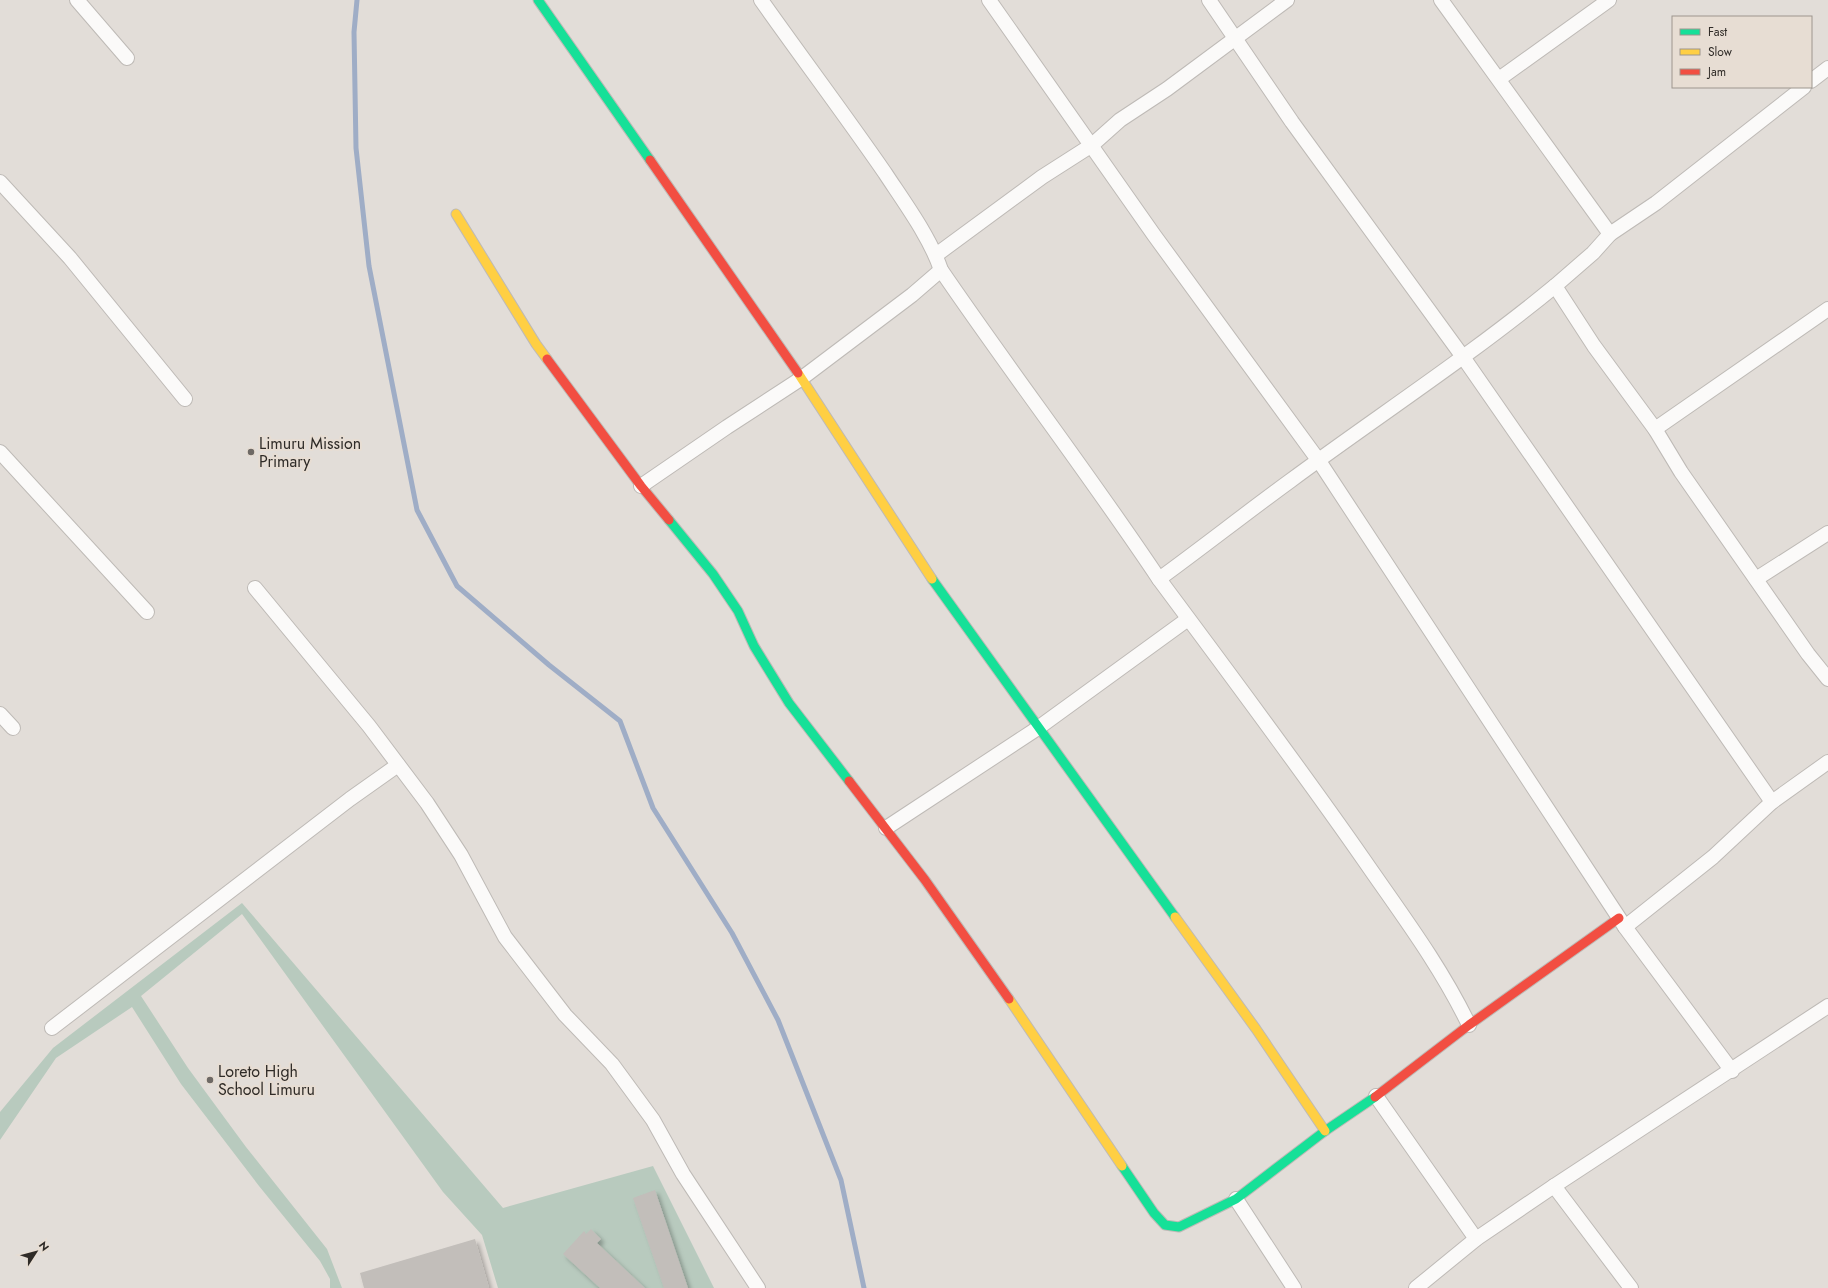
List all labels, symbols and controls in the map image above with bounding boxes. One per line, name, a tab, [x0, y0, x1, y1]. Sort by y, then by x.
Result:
legend	[1672, 16, 1812, 88]
text: Fast	[1708, 23, 1727, 41]
text: Slow	[1708, 43, 1733, 61]
text: Jam	[1706, 63, 1726, 81]
place label: Limuru Mission Primary	[259, 432, 361, 473]
marker: Limuru Mission Primary	[246, 447, 256, 457]
place label: Loreto High School Limuru	[218, 1060, 315, 1101]
marker: Loreto High School Limuru	[205, 1075, 215, 1085]
north arrow	[16, 1232, 56, 1272]
text: N	[35, 1238, 53, 1254]

